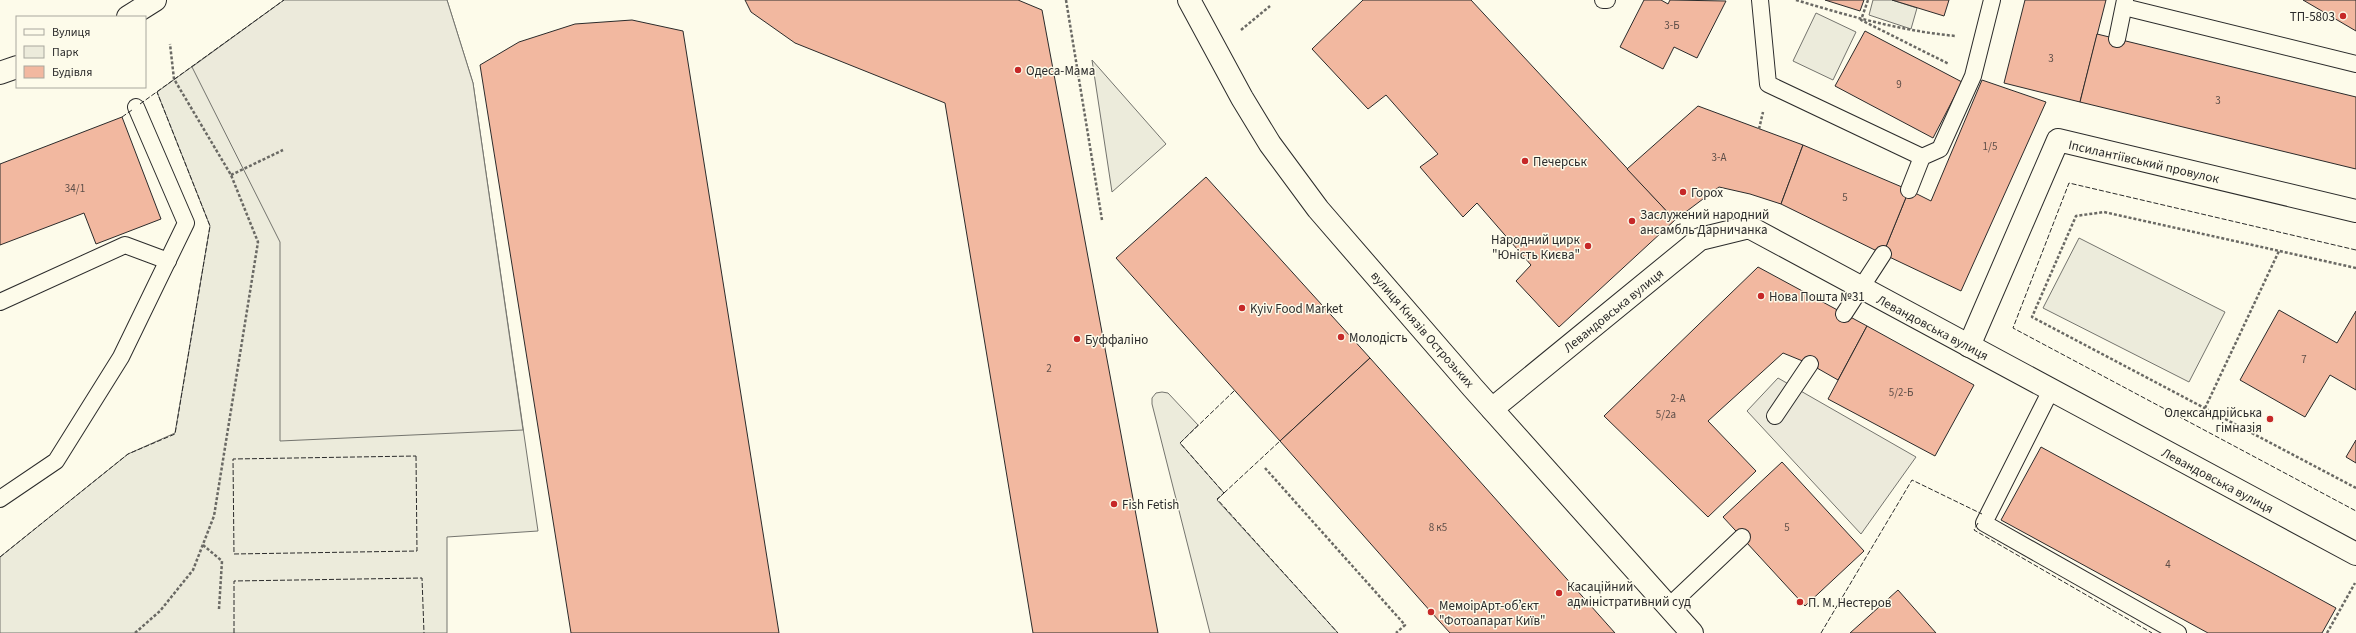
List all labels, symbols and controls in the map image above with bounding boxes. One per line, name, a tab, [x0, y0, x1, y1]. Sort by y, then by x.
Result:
place label: ТП-5803	[2290, 8, 2335, 26]
marker: ТП-5803	[2338, 11, 2348, 21]
legend	[16, 16, 146, 88]
house number: 3-Б	[1664, 18, 1680, 33]
text: Вулиця	[52, 24, 90, 41]
text: Парк	[52, 44, 78, 61]
house number: 3	[2048, 51, 2054, 66]
place label: Одеса-Мама	[1026, 62, 1095, 80]
text: Будівля	[52, 64, 92, 81]
marker: Одеса-Мама	[1013, 65, 1023, 75]
house number: 9	[1896, 77, 1902, 92]
house number: 3	[2215, 93, 2221, 108]
street label: Іпсилантіївський провулок	[2067, 136, 2221, 188]
house number: 1/5	[1983, 139, 1997, 154]
house number: 3-А	[1712, 150, 1726, 165]
place label: Печерськ	[1533, 153, 1587, 171]
marker: Печерськ	[1520, 156, 1530, 166]
house number: 34/1	[65, 181, 85, 196]
place label: Горох	[1691, 184, 1723, 202]
marker: Горох	[1678, 187, 1688, 197]
house number: 5	[1842, 190, 1848, 205]
place label: Заслужений народний ансамбль Дарничанка	[1640, 206, 1769, 239]
marker: Заслужений народний ансамбль Дарничанка	[1627, 216, 1637, 226]
place label: Народний цирк "Юність Києва"	[1491, 231, 1581, 264]
marker: Народний цирк "Юність Києва"	[1583, 241, 1593, 251]
street label: Левандовська вулиця	[1560, 265, 1668, 357]
street label: вулиця Князів Острозьких	[1366, 267, 1478, 392]
place label: Нова Пошта №31	[1769, 288, 1865, 306]
marker: Нова Пошта №31	[1756, 291, 1766, 301]
street label: Левандовська вулиця	[1873, 291, 1992, 365]
place label: Kyiv Food Market	[1250, 300, 1343, 318]
marker: Kyiv Food Market	[1237, 303, 1247, 313]
place label: Молодiсть	[1349, 329, 1408, 347]
place label: Буффаліно	[1085, 331, 1148, 349]
marker: Молодiсть	[1336, 332, 1346, 342]
marker: Буффаліно	[1072, 334, 1082, 344]
house number: 7	[2301, 352, 2307, 367]
house number: 2	[1046, 361, 1052, 376]
house number: 5/2-Б	[1889, 385, 1913, 400]
house number: 2-А	[1671, 391, 1685, 406]
place label: Олександрійська гімназія	[2164, 404, 2262, 437]
house number: 5/2а	[1656, 407, 1676, 422]
marker: Олександрійська гімназія	[2265, 414, 2275, 424]
street label: Левандовська вулиця	[2158, 444, 2277, 518]
place label: Fish Fetish	[1122, 496, 1179, 514]
marker: Fish Fetish	[1109, 499, 1119, 509]
house number: 8 к5	[1429, 520, 1447, 535]
house number: 5	[1784, 520, 1790, 535]
house number: 4	[2165, 557, 2171, 572]
place label: Касаційний адміністративний суд	[1567, 578, 1691, 611]
marker: Касаційний адміністративний суд	[1554, 588, 1564, 598]
place label: П. М. Нестеров	[1808, 594, 1892, 612]
place label: МемоірАрт-обʼєкт "Фотоапарат Київ"	[1439, 597, 1546, 630]
marker: П. М. Нестеров	[1795, 597, 1805, 607]
marker: МемоірАрт-обʼєкт "Фотоапарат Київ"	[1426, 607, 1436, 617]

